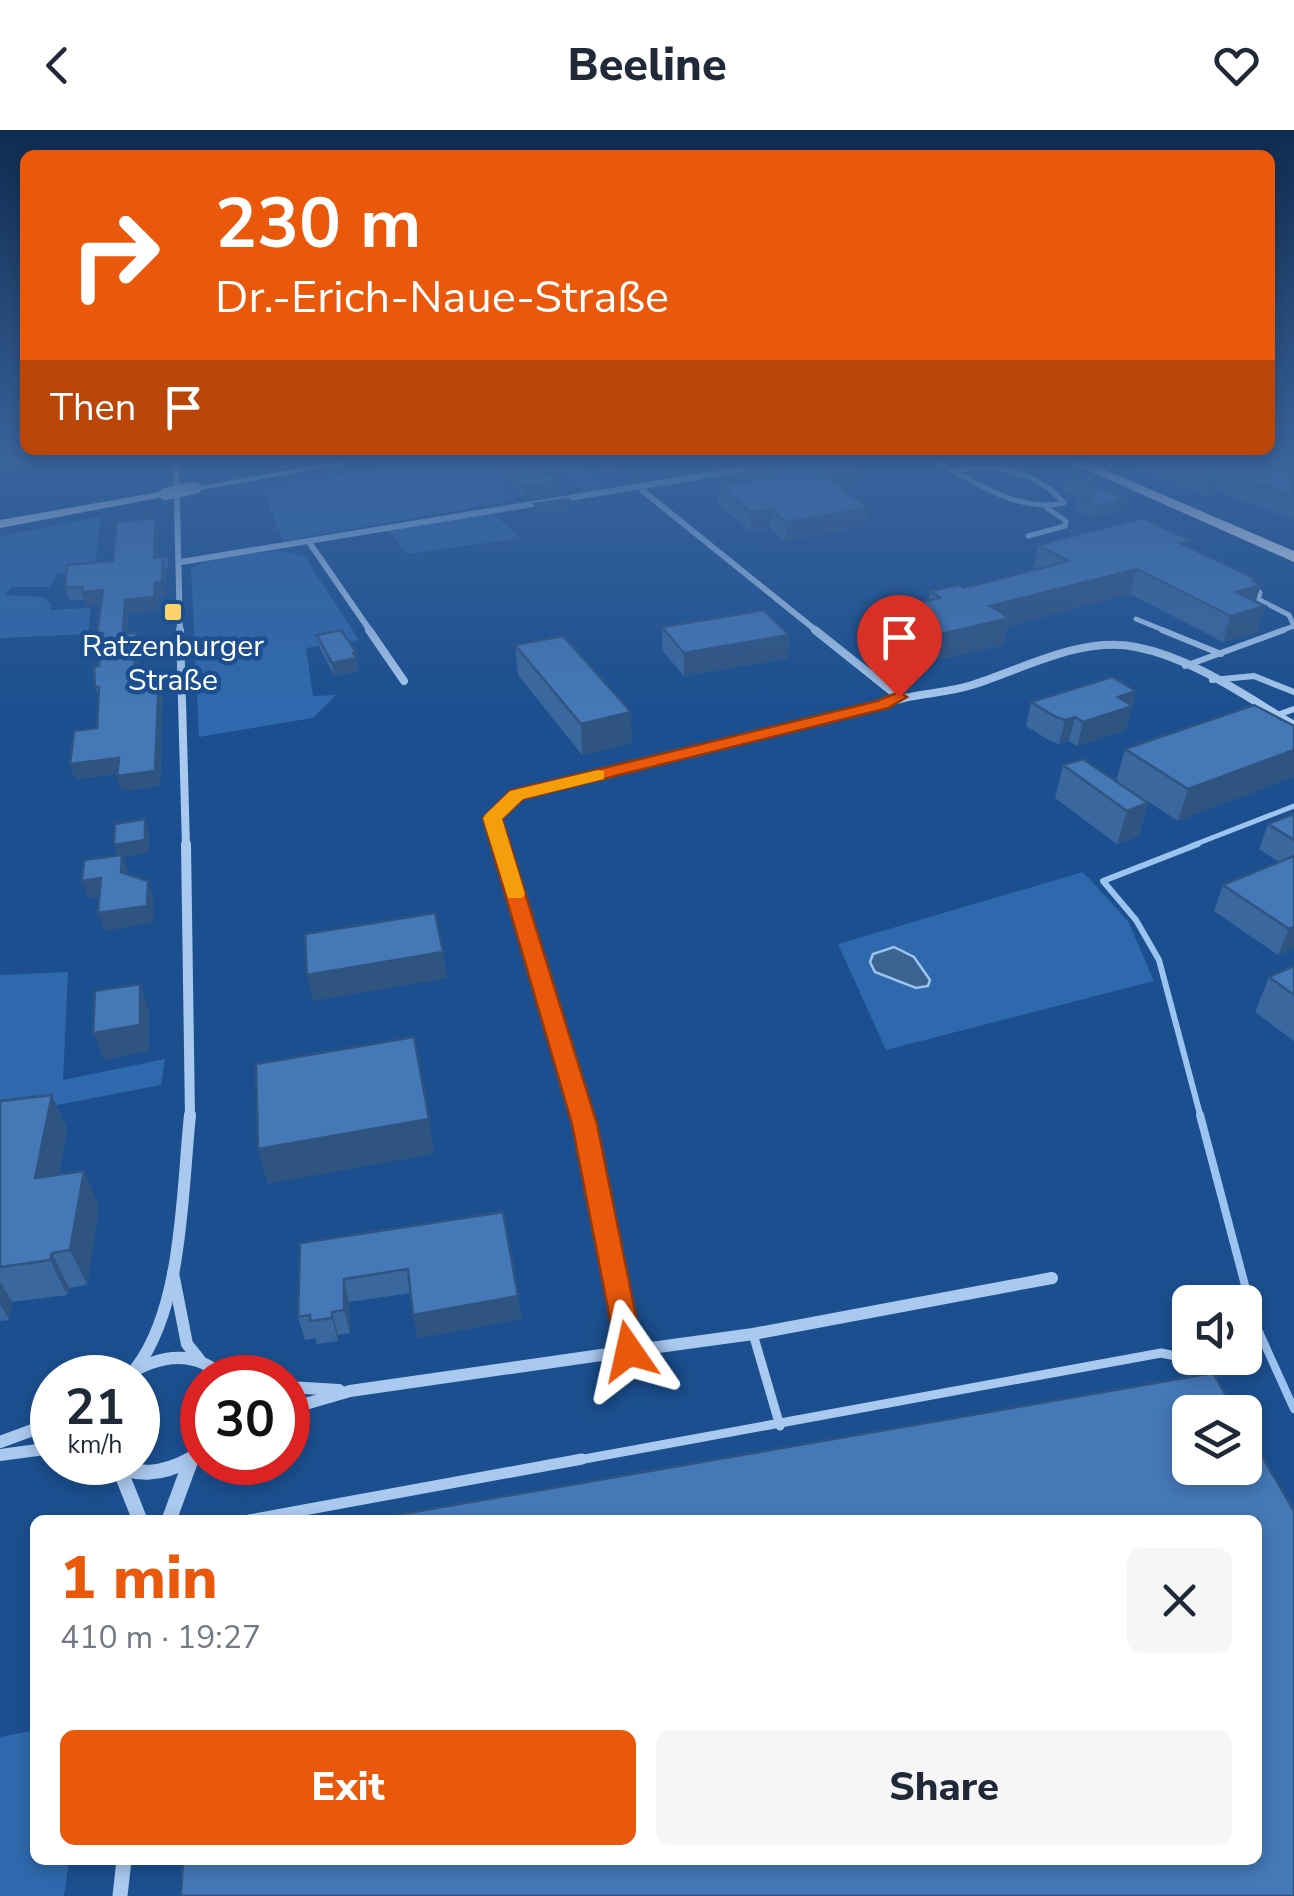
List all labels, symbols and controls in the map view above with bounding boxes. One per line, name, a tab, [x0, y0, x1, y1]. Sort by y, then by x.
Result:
text: Beeline	[567, 35, 727, 96]
icon: back	[30, 38, 85, 93]
icon: heart	[1209, 38, 1264, 93]
text: 230 m	[215, 176, 421, 272]
icon: right	[50, 190, 180, 320]
text: Dr.-Erich-Naue-Straße	[215, 267, 669, 328]
icon: arrive	[156, 380, 211, 435]
text: Then	[50, 382, 136, 433]
pin	[857, 595, 942, 698]
marker: Ratzenburger Straße	[162, 601, 184, 623]
icon: arrive	[872, 610, 927, 665]
place label: Ratzenburger Straße	[82, 626, 264, 701]
map controls	[1172, 1285, 1262, 1485]
button: sound	[1172, 1285, 1262, 1375]
position arrow	[577, 1299, 681, 1403]
speed limit sign: 30	[180, 1355, 310, 1485]
text: 21	[65, 1373, 125, 1442]
button: layers	[1172, 1395, 1262, 1485]
text: km/h	[67, 1428, 123, 1462]
text: 1 min	[60, 1537, 218, 1619]
button: close	[1127, 1548, 1232, 1653]
text: 410 m · 19:27	[60, 1616, 261, 1659]
button: Exit	[60, 1730, 636, 1845]
button: Share	[656, 1730, 1232, 1845]

